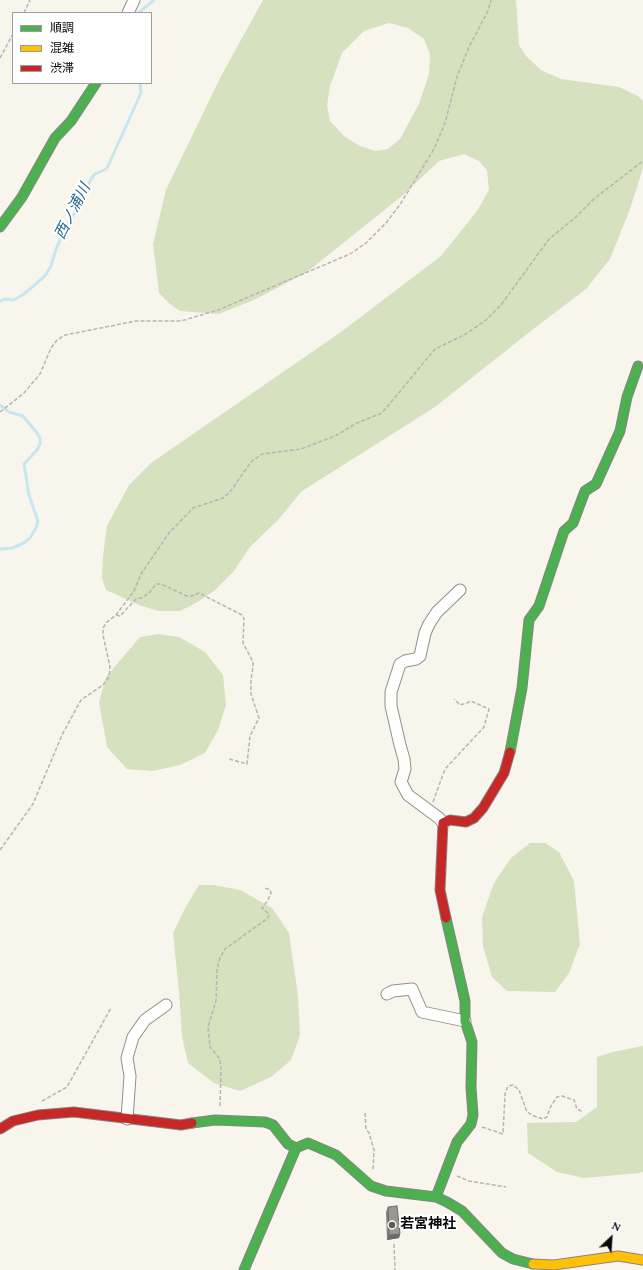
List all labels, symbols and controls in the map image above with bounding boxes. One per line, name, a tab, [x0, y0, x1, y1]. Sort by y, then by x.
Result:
legend	[12, 12, 152, 84]
text: 順調	[50, 19, 74, 38]
text: 混雑	[50, 39, 74, 58]
text: 渋滞	[50, 59, 74, 78]
water label: 西ノ浦川	[52, 181, 96, 243]
place label: 若宮神社	[400, 1217, 456, 1233]
text: N	[609, 1217, 624, 1236]
north arrow	[591, 1218, 631, 1258]
marker: 若宮神社	[387, 1220, 397, 1230]

